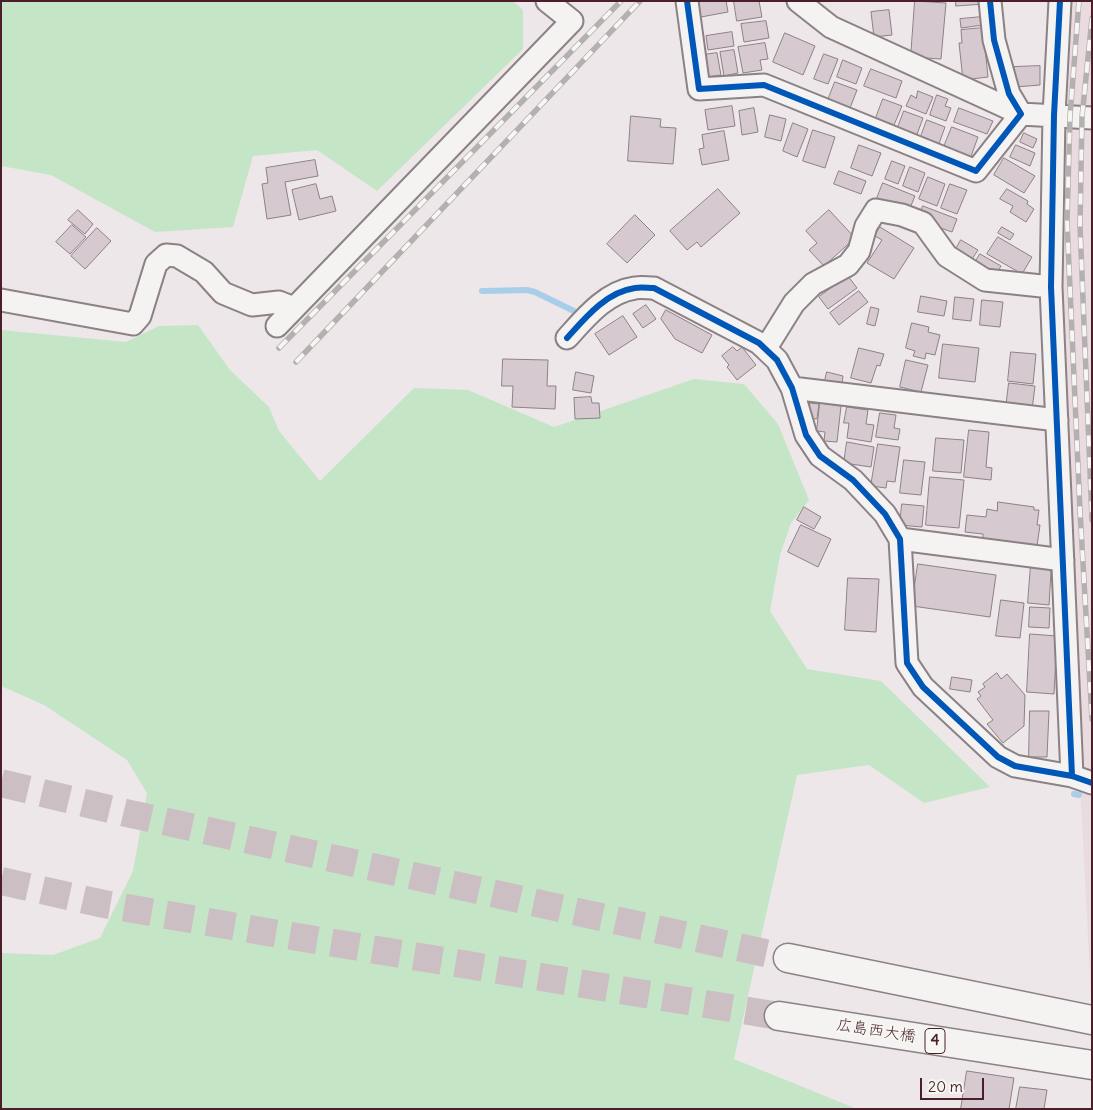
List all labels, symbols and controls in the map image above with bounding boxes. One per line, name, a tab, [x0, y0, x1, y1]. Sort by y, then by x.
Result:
street label: 広島西大橋	[835, 1015, 917, 1047]
road number: 4	[925, 1028, 945, 1054]
scale bar	[923, 1068, 987, 1100]
text: 20 m	[928, 1077, 963, 1096]

